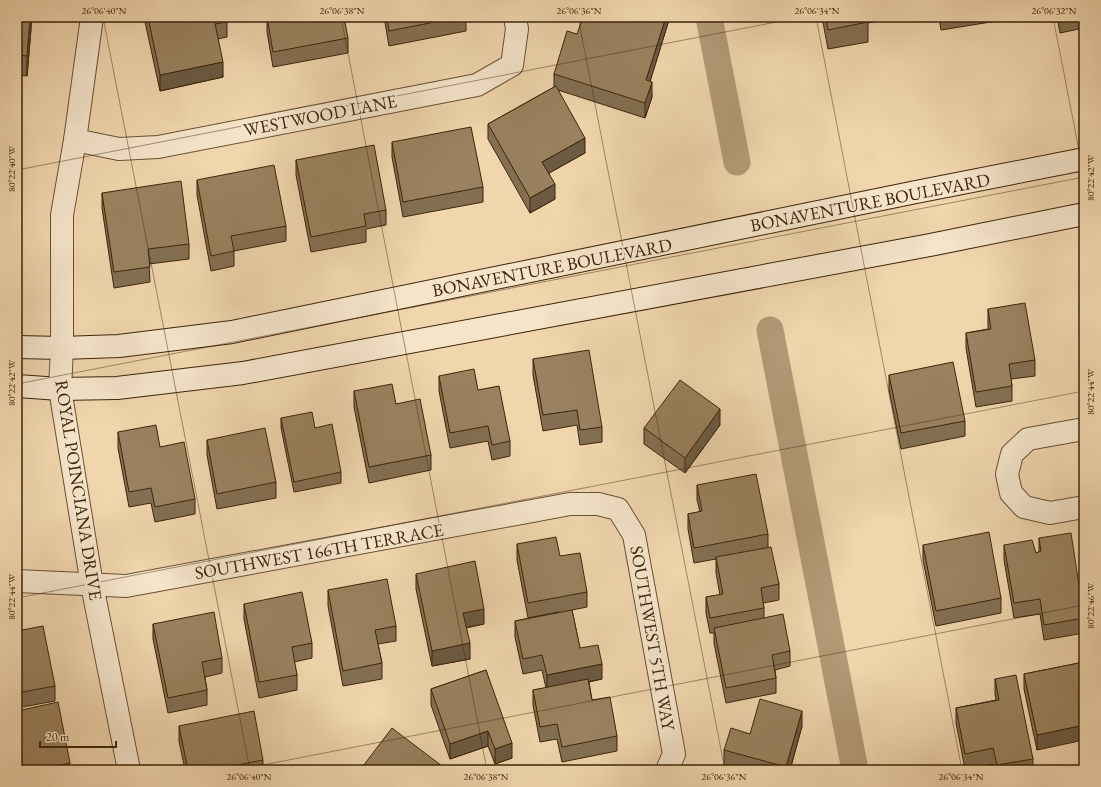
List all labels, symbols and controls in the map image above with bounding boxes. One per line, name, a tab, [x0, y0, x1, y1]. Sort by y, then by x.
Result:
text: 26°06'40"N	[82, 4, 127, 17]
text: 26°06'38"N	[320, 4, 365, 17]
text: 26°06'36"N	[557, 4, 602, 17]
text: 26°06'34"N	[795, 4, 840, 17]
text: 26°06'32"N	[1032, 4, 1077, 17]
street label: WESTWOOD LANE	[241, 89, 399, 141]
text: 80°22'40"W	[5, 145, 18, 192]
text: 80°22'42"W	[1084, 154, 1097, 201]
street label: BONAVENTURE BOULEVARD	[748, 167, 992, 237]
street label: BONAVENTURE BOULEVARD	[430, 232, 674, 302]
text: 80°22'42"W	[5, 359, 18, 406]
text: 80°22'44"W	[1084, 368, 1097, 415]
street label: ROYAL POINCIANA DRIVE	[50, 378, 108, 602]
street label: SOUTHWEST 166TH TERRACE	[193, 518, 445, 584]
street label: SOUTHWEST 5TH WAY	[625, 544, 681, 734]
text: 80°22'44"W	[5, 573, 18, 620]
text: 80°22'46"W	[1084, 582, 1097, 629]
scale bar	[40, 723, 116, 749]
text: 20 m	[46, 729, 70, 745]
text: 26°06'40"N	[227, 770, 272, 783]
text: 26°06'38"N	[464, 770, 509, 783]
text: 26°06'36"N	[702, 770, 747, 783]
text: 26°06'34"N	[939, 770, 984, 783]

